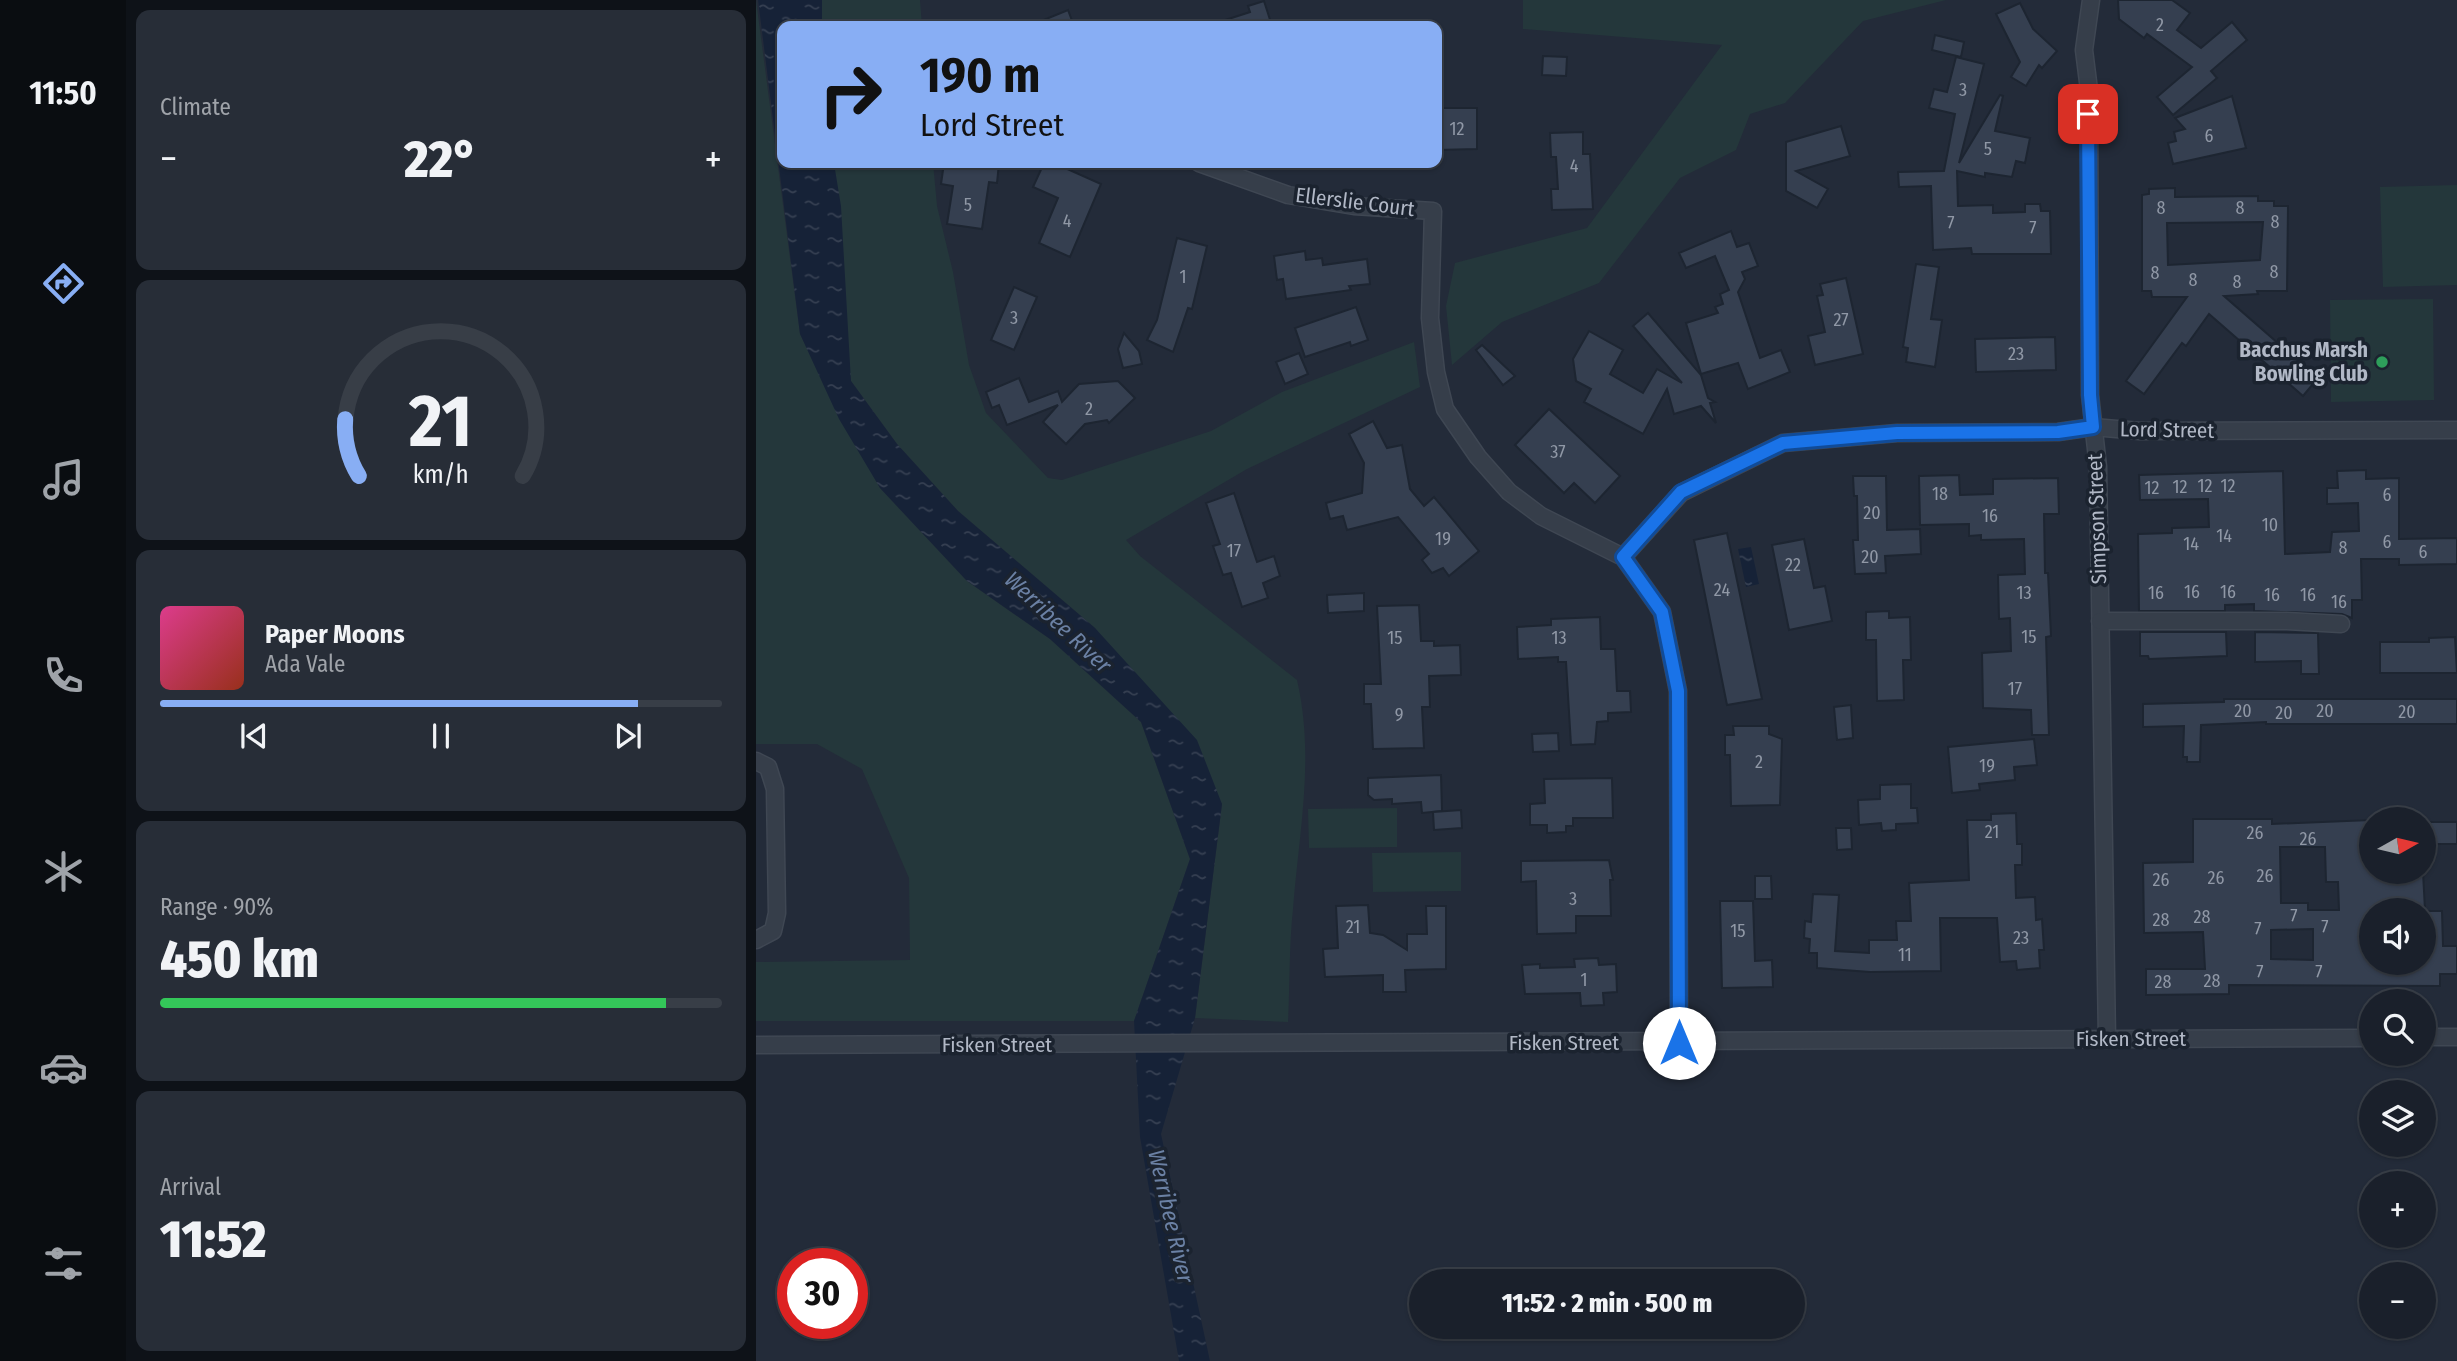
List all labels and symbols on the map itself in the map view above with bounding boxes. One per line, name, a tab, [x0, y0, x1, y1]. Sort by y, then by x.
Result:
house number: 2	[2156, 14, 2164, 36]
house number: 3	[1959, 79, 1967, 101]
pin	[2058, 84, 2118, 144]
house number: 12	[1450, 118, 1465, 140]
house number: 6	[2205, 125, 2214, 147]
house number: 5	[1984, 138, 1992, 160]
house number: 4	[1570, 155, 1579, 177]
street label: Ellerslie Court	[1294, 182, 1416, 222]
house number: 5	[964, 194, 972, 216]
house number: 8	[2157, 197, 2166, 219]
house number: 8	[2236, 197, 2245, 219]
house number: 4	[1063, 210, 1072, 232]
house number: 8	[2271, 211, 2280, 233]
house number: 7	[1947, 212, 1955, 234]
house number: 7	[2029, 217, 2037, 239]
house number: 8	[2270, 261, 2279, 283]
house number: 8	[2151, 262, 2160, 284]
house number: 1	[1179, 266, 1187, 288]
house number: 8	[2189, 269, 2198, 291]
house number: 8	[2233, 271, 2242, 293]
house number: 3	[1010, 307, 1018, 329]
house number: 27	[1833, 309, 1849, 331]
place label: Bacchus Marsh Bowling Club	[2239, 337, 2368, 387]
house number: 23	[2008, 343, 2024, 365]
marker: Bacchus Marsh Bowling Club	[2374, 354, 2390, 370]
house number: 2	[1085, 398, 1093, 420]
street label: Lord Street	[2120, 416, 2215, 444]
house number: 37	[1550, 441, 1566, 463]
street label: Simpson Street	[2082, 453, 2112, 585]
house number: 12	[2198, 475, 2213, 497]
house number: 12	[2221, 475, 2236, 497]
house number: 12	[2173, 476, 2188, 498]
house number: 12	[2145, 477, 2160, 499]
house number: 18	[1932, 483, 1948, 505]
house number: 6	[2383, 484, 2392, 506]
house number: 20	[1863, 502, 1881, 524]
house number: 16	[1982, 505, 1998, 527]
house number: 10	[2262, 514, 2278, 536]
house number: 14	[2216, 525, 2232, 547]
house number: 19	[1435, 528, 1451, 550]
house number: 6	[2383, 531, 2392, 553]
house number: 14	[2183, 533, 2199, 555]
house number: 8	[2339, 537, 2348, 559]
house number: 17	[1227, 540, 1241, 562]
house number: 6	[2419, 541, 2428, 563]
house number: 20	[1861, 546, 1879, 568]
house number: 22	[1785, 554, 1801, 576]
water label: Werribee River	[999, 565, 1118, 679]
house number: 24	[1714, 579, 1730, 601]
house number: 16	[2184, 581, 2200, 603]
house number: 16	[2220, 581, 2236, 603]
house number: 13	[2016, 582, 2032, 604]
house number: 16	[2148, 582, 2164, 604]
house number: 16	[2264, 584, 2280, 606]
house number: 16	[2300, 584, 2316, 606]
house number: 16	[2331, 591, 2347, 613]
house number: 15	[2021, 626, 2037, 648]
house number: 15	[1387, 627, 1403, 649]
house number: 13	[1551, 627, 1567, 649]
house number: 17	[2008, 678, 2022, 700]
house number: 20	[2234, 700, 2252, 722]
house number: 20	[2316, 700, 2334, 722]
house number: 20	[2398, 701, 2416, 723]
house number: 20	[2275, 702, 2293, 724]
house number: 9	[1395, 704, 1403, 726]
house number: 2	[1755, 751, 1763, 773]
house number: 19	[1979, 755, 1995, 777]
north arrow	[2359, 807, 2436, 884]
house number: 21	[1985, 821, 1999, 843]
house number: 26	[2247, 822, 2264, 844]
house number: 26	[2300, 828, 2317, 850]
house number: 26	[2257, 865, 2274, 887]
house number: 26	[2208, 867, 2225, 889]
house number: 26	[2153, 869, 2170, 891]
house number: 3	[1569, 888, 1577, 910]
house number: 7	[2290, 905, 2298, 927]
house number: 28	[2194, 906, 2210, 928]
house number: 28	[2153, 909, 2169, 931]
house number: 21	[1346, 916, 1360, 938]
house number: 7	[2321, 916, 2329, 938]
house number: 7	[2254, 918, 2262, 940]
house number: 15	[1730, 920, 1746, 942]
house number: 23	[2013, 927, 2029, 949]
house number: 11	[1898, 944, 1912, 966]
house number: 7	[2256, 961, 2264, 983]
house number: 7	[2315, 961, 2323, 983]
house number: 1	[1580, 969, 1588, 991]
house number: 28	[2204, 970, 2220, 992]
house number: 28	[2155, 971, 2171, 993]
position arrow	[1642, 1006, 1716, 1080]
street label: Fisken Street	[2076, 1026, 2186, 1052]
street label: Fisken Street	[1509, 1030, 1619, 1056]
street label: Fisken Street	[942, 1032, 1052, 1058]
water label: Werribee River	[1142, 1147, 1200, 1286]
speed limit sign: 30	[777, 1248, 868, 1339]

